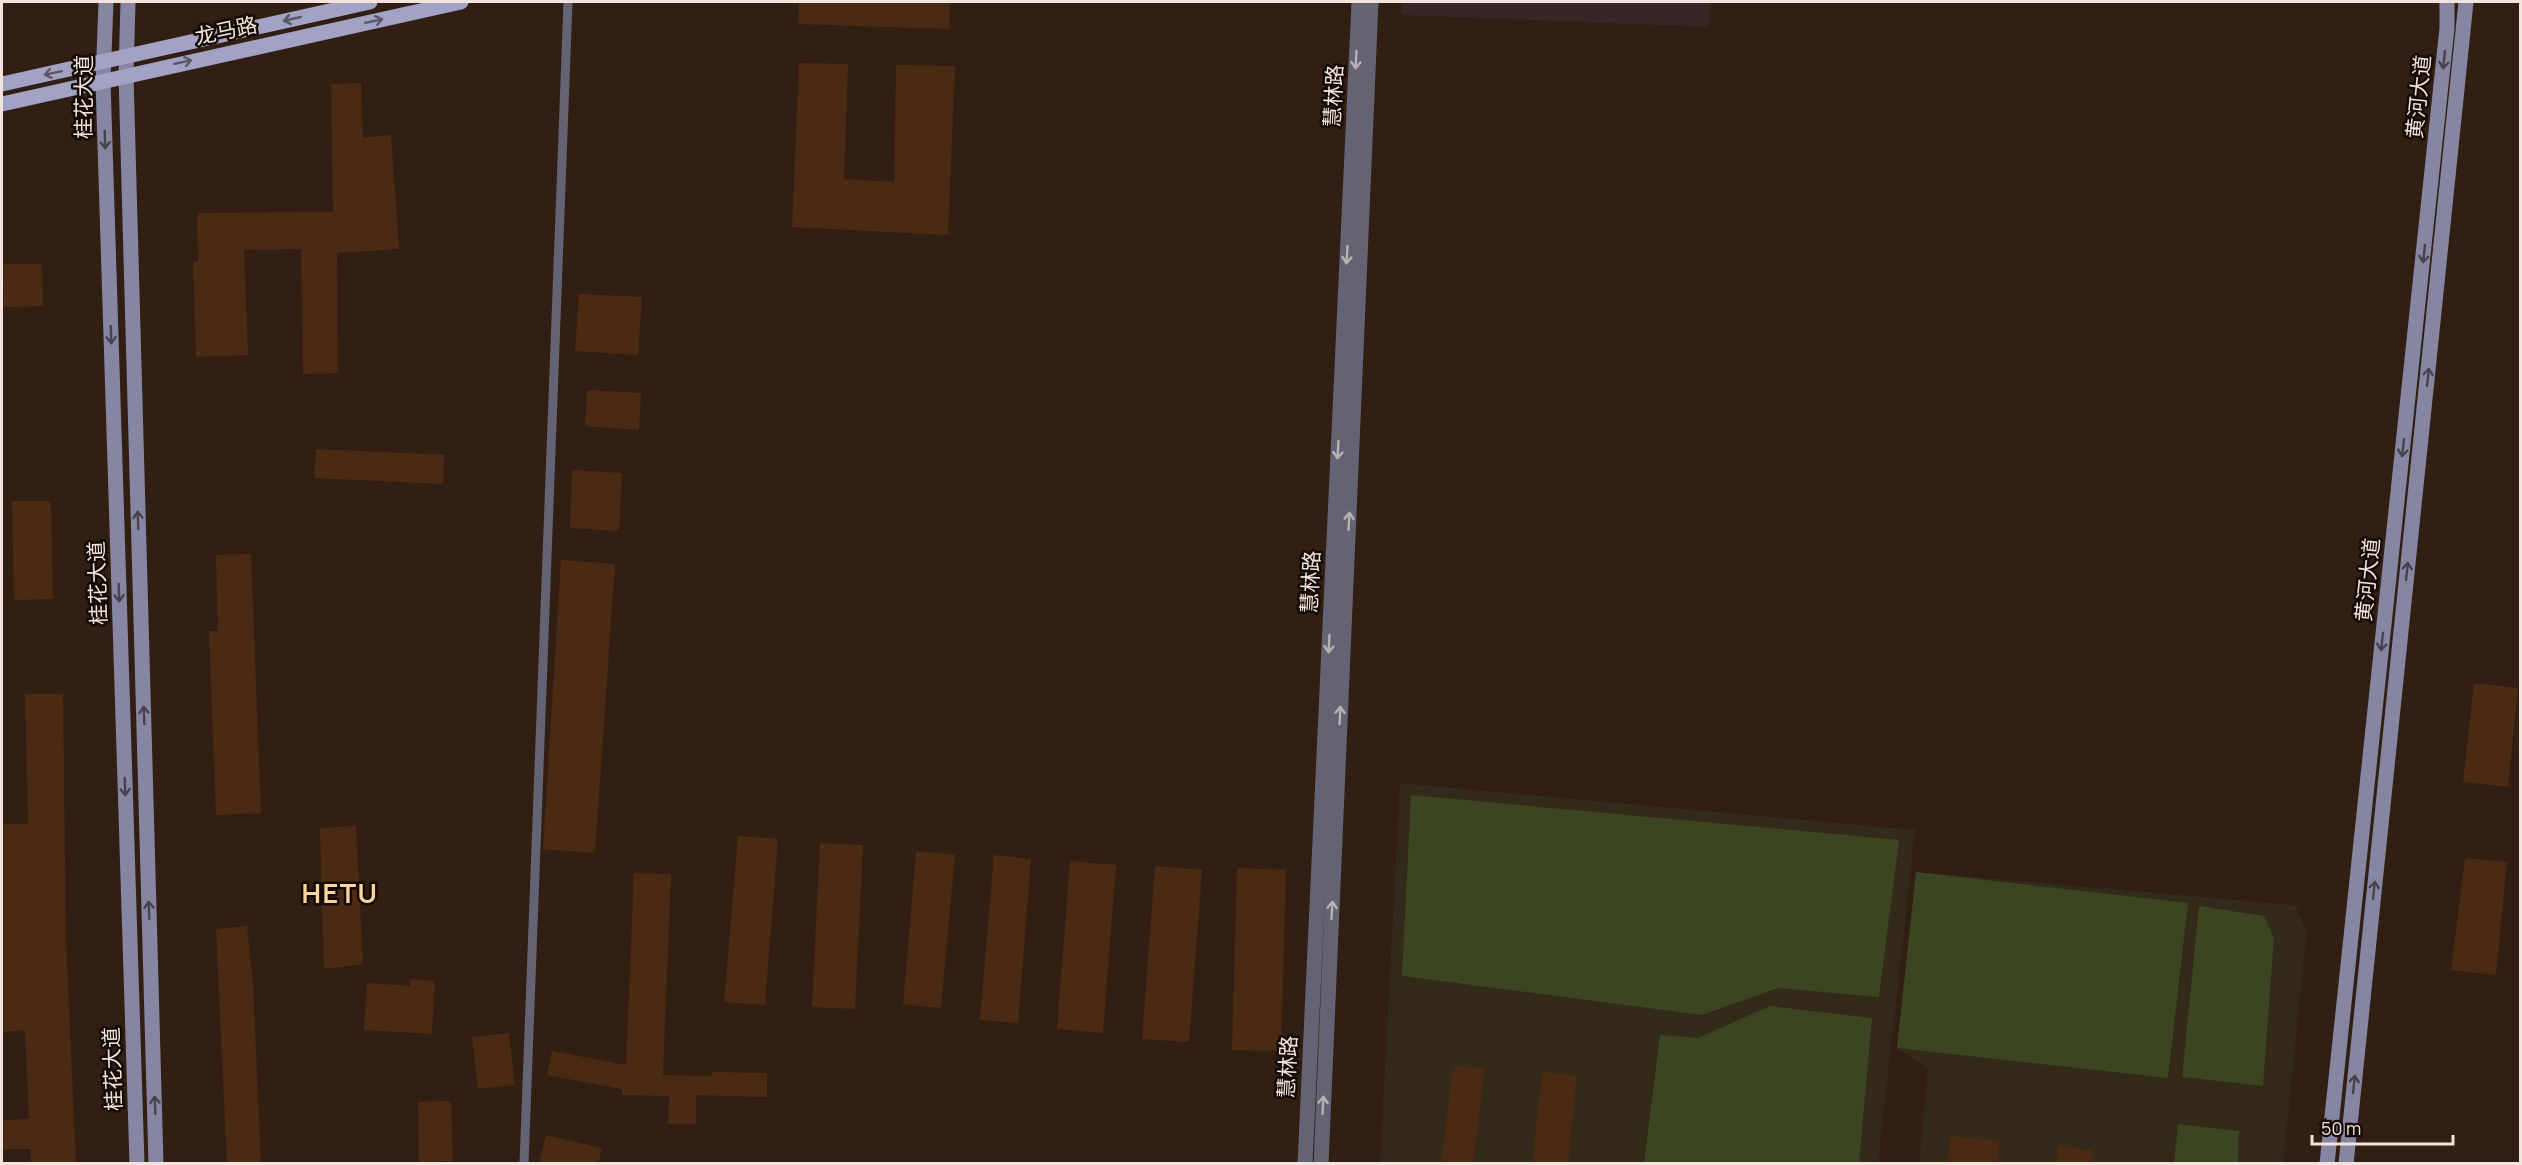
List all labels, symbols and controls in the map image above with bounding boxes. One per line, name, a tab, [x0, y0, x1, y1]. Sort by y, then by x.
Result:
street label: 龙马路	[192, 10, 260, 50]
one-way arrow	[283, 14, 302, 25]
one-way arrow	[364, 14, 383, 26]
one-way arrow	[1351, 49, 1362, 69]
one-way arrow	[2438, 49, 2449, 69]
street label: 黄河大道	[2400, 54, 2436, 140]
street label: 桂花大道	[69, 55, 97, 139]
one-way arrow	[173, 56, 192, 68]
street label: 慧林路	[1317, 64, 1349, 128]
one-way arrow	[44, 67, 63, 79]
one-way arrow	[99, 129, 111, 149]
one-way arrow	[2418, 243, 2429, 263]
one-way arrow	[1342, 244, 1353, 264]
one-way arrow	[105, 324, 117, 344]
one-way arrow	[2422, 368, 2433, 388]
one-way arrow	[2397, 437, 2408, 457]
one-way arrow	[1333, 439, 1344, 459]
one-way arrow	[133, 511, 144, 531]
one-way arrow	[1343, 511, 1354, 531]
street label: 黄河大道	[2349, 537, 2385, 623]
street label: 桂花大道	[82, 541, 112, 625]
street label: 慧林路	[1294, 550, 1326, 614]
one-way arrow	[2402, 562, 2413, 582]
one-way arrow	[114, 582, 125, 602]
one-way arrow	[2377, 631, 2388, 651]
one-way arrow	[1324, 634, 1335, 654]
one-way arrow	[138, 706, 149, 726]
one-way arrow	[1335, 706, 1346, 726]
one-way arrow	[120, 777, 131, 797]
district label: HETU	[301, 874, 379, 911]
one-way arrow	[2369, 881, 2380, 901]
one-way arrow	[143, 901, 155, 921]
one-way arrow	[1326, 901, 1337, 921]
street label: 桂花大道	[97, 1027, 127, 1111]
street label: 慧林路	[1271, 1035, 1303, 1099]
one-way arrow	[2349, 1075, 2360, 1095]
one-way arrow	[149, 1096, 160, 1116]
one-way arrow	[1318, 1096, 1329, 1116]
scale bar	[2312, 1108, 2453, 1146]
text: 50 m	[2321, 1116, 2361, 1140]

